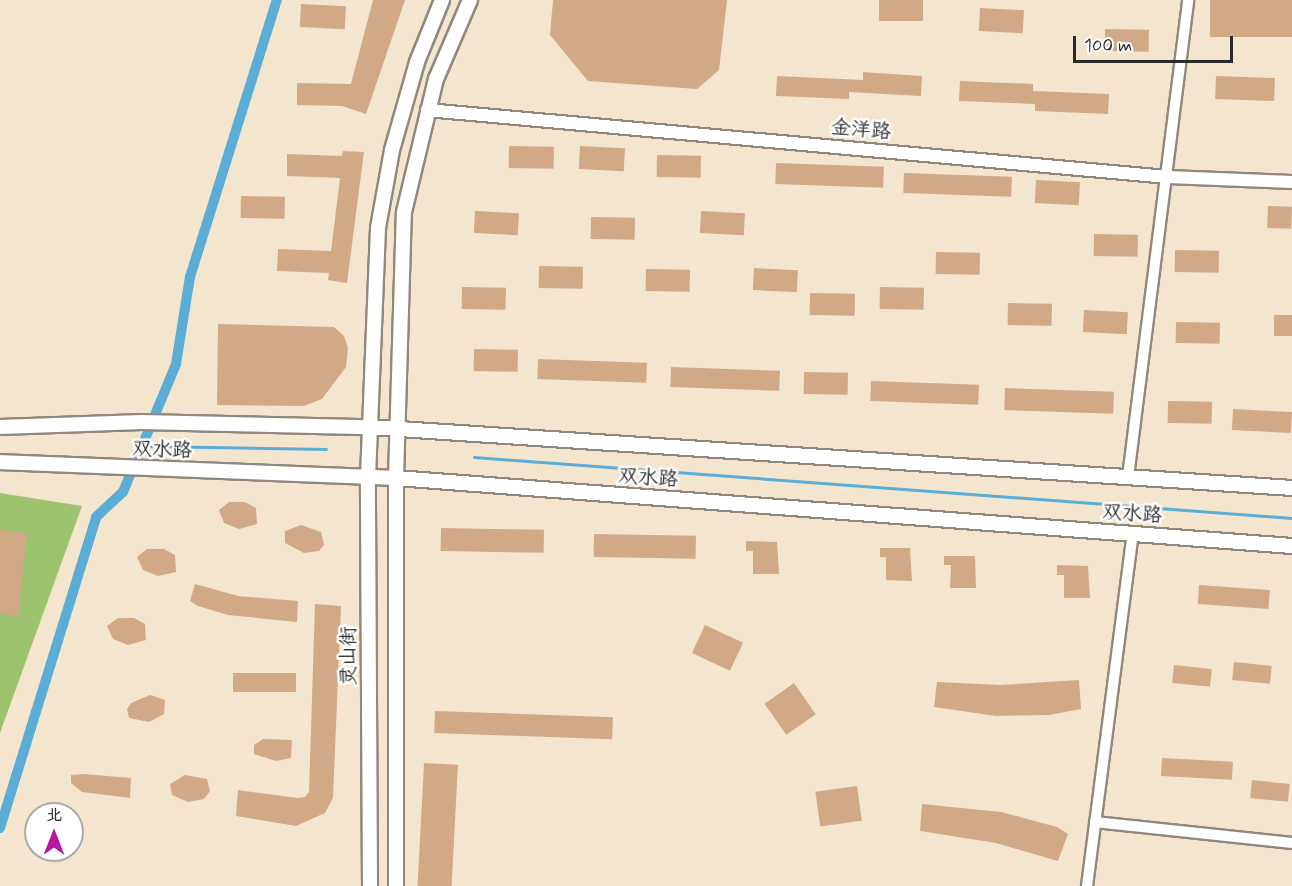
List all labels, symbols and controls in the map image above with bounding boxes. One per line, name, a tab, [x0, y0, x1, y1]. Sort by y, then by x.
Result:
scale bar	[1076, 24, 1236, 62]
text: 100 m	[1084, 34, 1132, 58]
street label: 金洋路	[830, 115, 892, 145]
street label: 双水路	[132, 437, 192, 463]
street label: 双水路	[617, 464, 679, 492]
street label: 双水路	[1101, 500, 1163, 528]
street label: 灵山街	[337, 626, 361, 686]
north arrow	[24, 802, 84, 862]
text: 北	[46, 805, 62, 826]

